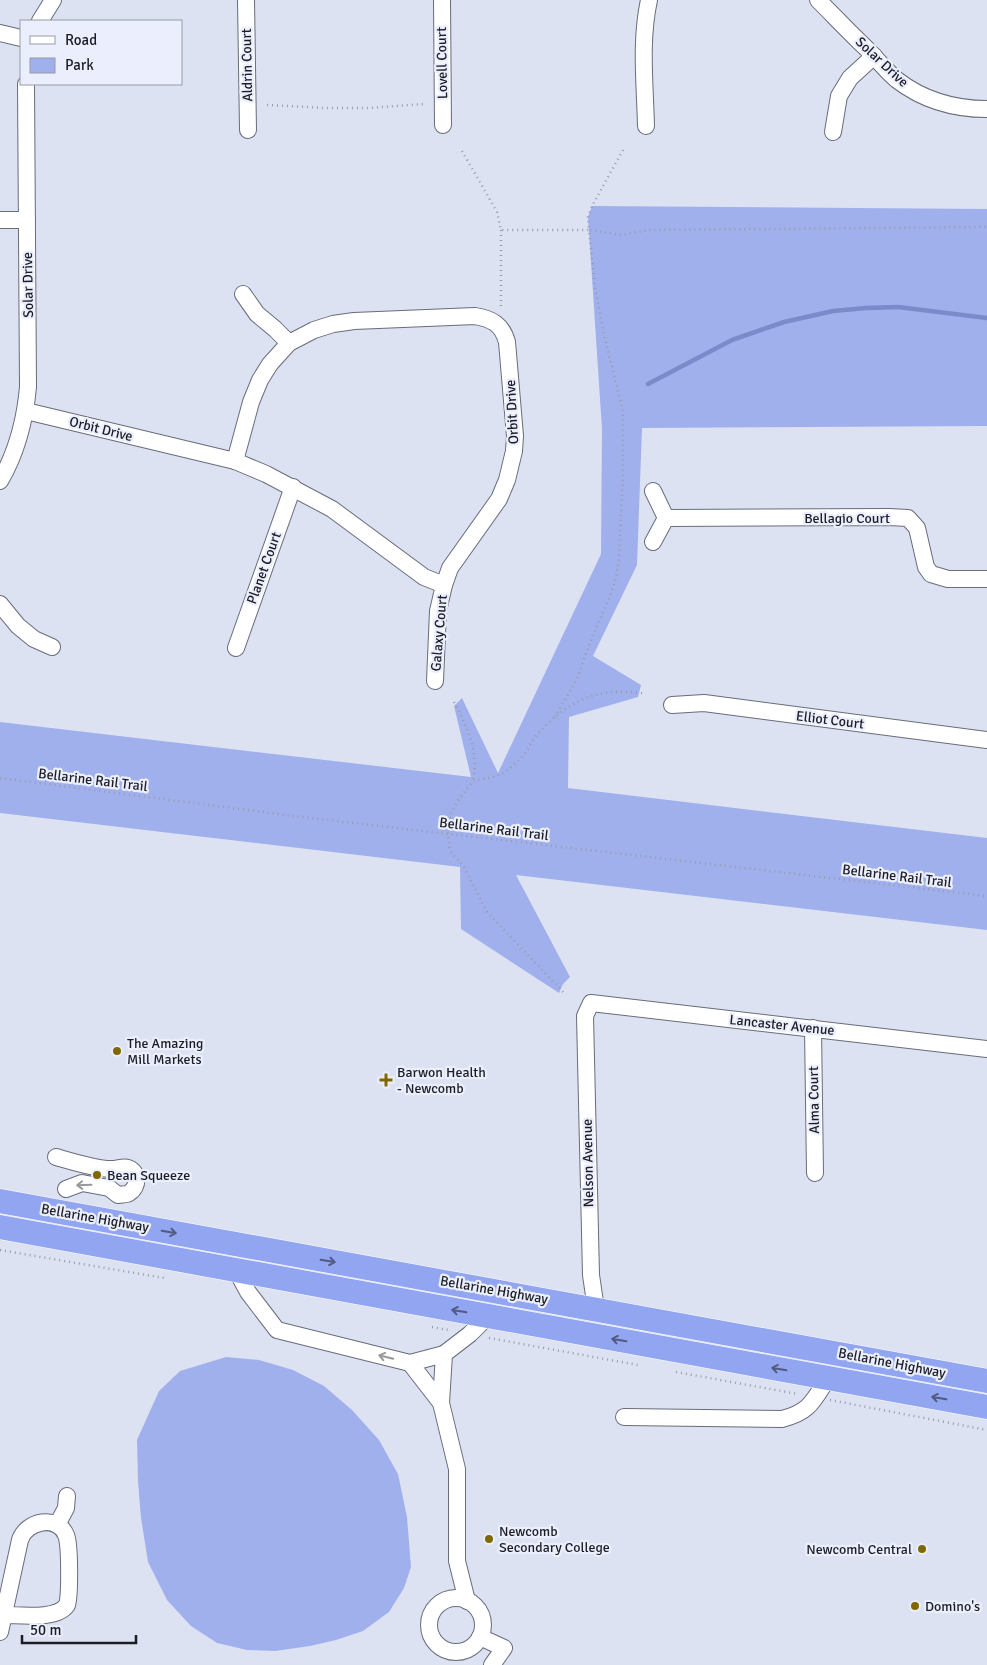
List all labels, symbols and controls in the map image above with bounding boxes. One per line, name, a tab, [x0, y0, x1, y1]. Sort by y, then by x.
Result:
legend	[20, 20, 182, 85]
street label: Lovell Court	[433, 27, 451, 99]
street label: Aldrin Court	[238, 28, 256, 102]
text: Road	[65, 31, 97, 49]
street label: Solar Drive	[852, 33, 912, 91]
text: Park	[65, 56, 94, 74]
street label: Solar Drive	[19, 252, 37, 318]
street label: Orbit Drive	[502, 379, 522, 445]
street label: Orbit Drive	[68, 413, 134, 445]
street label: Bellagio Court	[804, 510, 890, 527]
street label: Planet Court	[243, 530, 285, 606]
street label: Galaxy Court	[427, 594, 451, 672]
street label: Elliot Court	[795, 707, 865, 733]
street label: Bellarine Rail Trail	[37, 765, 149, 795]
street label: Bellarine Rail Trail	[438, 814, 550, 844]
street label: Bellarine Rail Trail	[841, 861, 953, 891]
street label: Lancaster Avenue	[729, 1011, 835, 1039]
place label: The Amazing Mill Markets	[127, 1035, 204, 1068]
marker: The Amazing Mill Markets	[111, 1045, 123, 1057]
place label: Barwon Health - Newcomb	[397, 1064, 486, 1097]
street label: Alma Court	[805, 1066, 823, 1134]
marker: Barwon Health - Newcomb	[379, 1073, 393, 1087]
street label: Nelson Avenue	[579, 1119, 597, 1207]
place label: Bean Squeeze	[107, 1167, 190, 1184]
marker: Bean Squeeze	[91, 1169, 103, 1181]
one-way arrow	[77, 1181, 93, 1190]
street label: Bellarine Highway	[40, 1200, 151, 1236]
one-way arrow	[160, 1227, 176, 1237]
one-way arrow	[320, 1256, 336, 1266]
street label: Bellarine Highway	[439, 1272, 550, 1308]
one-way arrow	[452, 1305, 468, 1315]
one-way arrow	[612, 1334, 628, 1344]
street label: Bellarine Highway	[837, 1344, 948, 1382]
one-way arrow	[378, 1352, 394, 1361]
one-way arrow	[772, 1363, 788, 1373]
one-way arrow	[931, 1392, 947, 1402]
place label: Newcomb Secondary College	[499, 1523, 610, 1556]
marker: Newcomb Secondary College	[483, 1533, 495, 1545]
place label: Newcomb Central	[806, 1541, 912, 1558]
marker: Newcomb Central	[916, 1543, 928, 1555]
place label: Domino's	[925, 1598, 980, 1615]
marker: Domino's	[909, 1600, 921, 1612]
scale bar	[22, 1612, 136, 1644]
text: 50 m	[30, 1621, 61, 1639]

